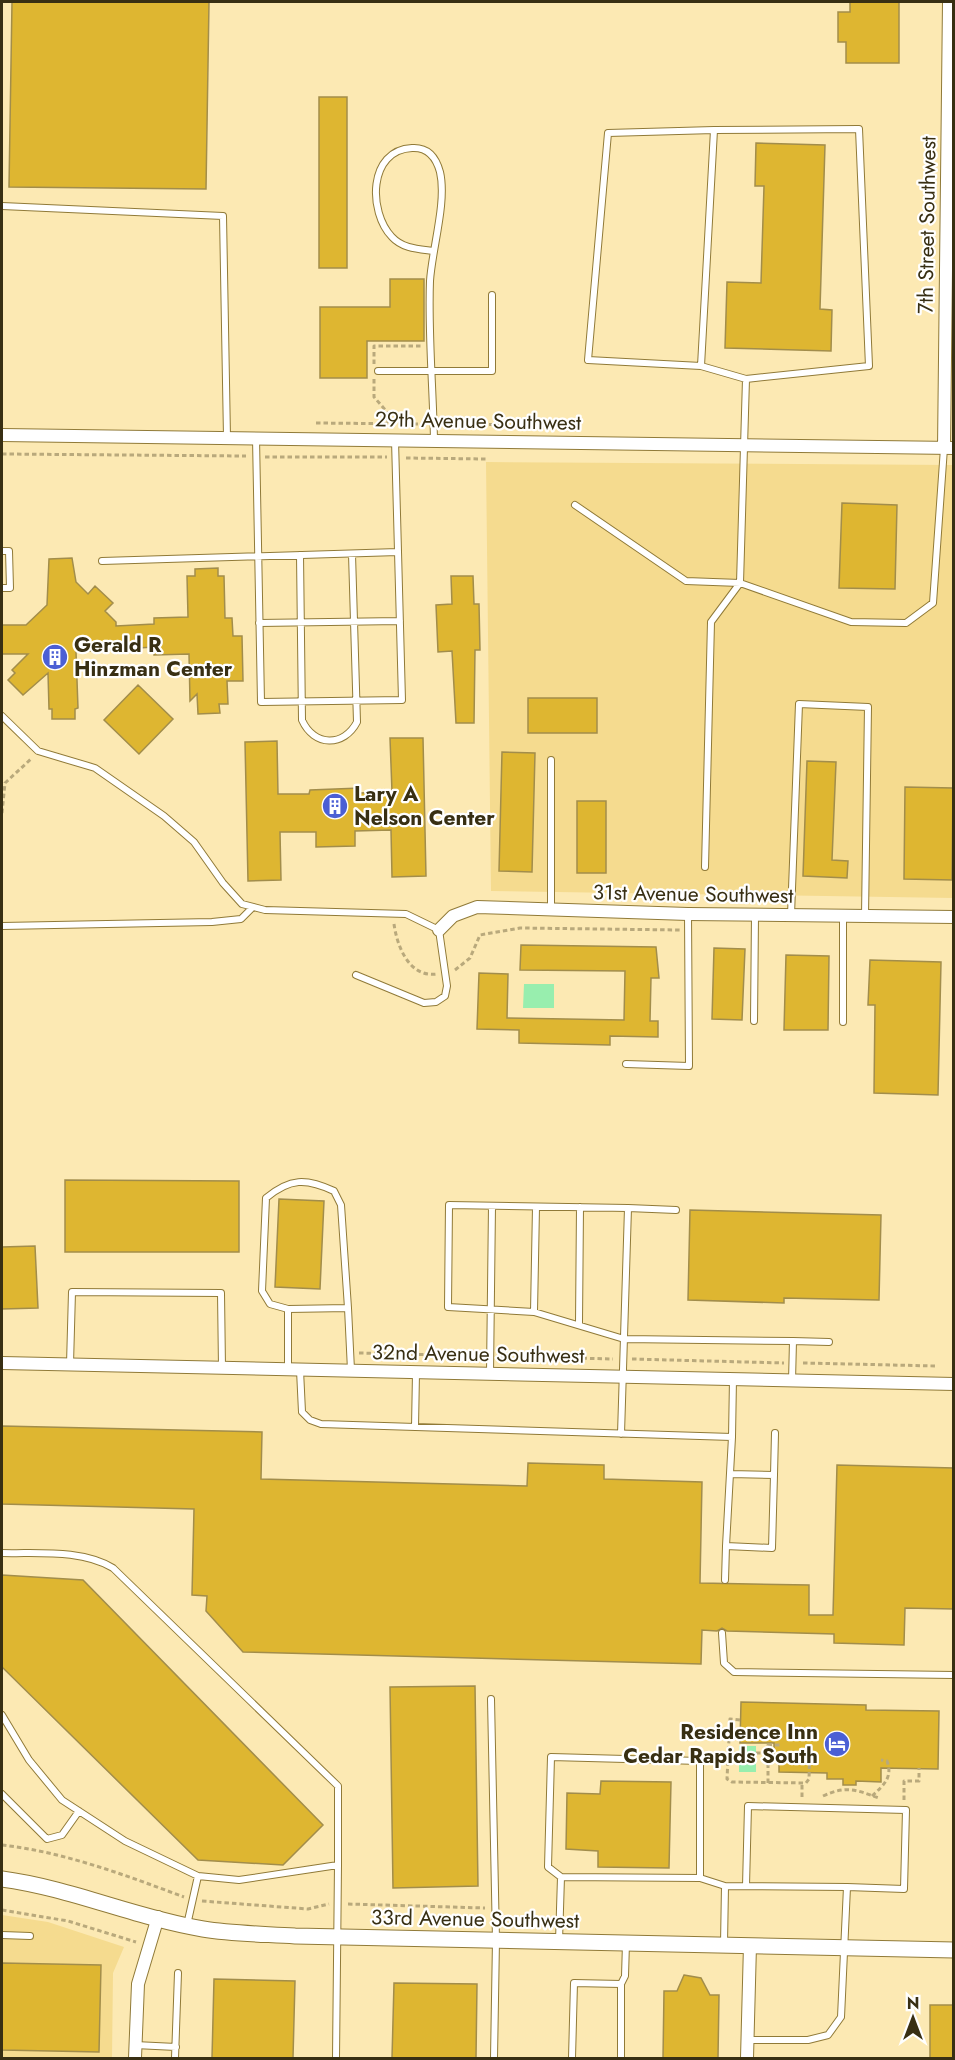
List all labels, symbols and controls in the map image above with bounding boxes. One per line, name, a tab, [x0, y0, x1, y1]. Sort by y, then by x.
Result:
street label: 7th Street Southwest	[910, 136, 944, 314]
street label: 29th Avenue Southwest	[375, 404, 581, 438]
place label: Gerald R Hinzman Center	[74, 630, 233, 684]
building icon: Gerald R Hinzman Center	[40, 642, 70, 672]
place label: Lary A Nelson Center	[354, 779, 495, 833]
building icon: Lary A Nelson Center	[320, 791, 350, 821]
street label: 31st Avenue Southwest	[592, 877, 794, 911]
street label: 32nd Avenue Southwest	[371, 1337, 585, 1371]
place label: Residence Inn Cedar Rapids South	[623, 1717, 818, 1771]
hotel icon: Residence Inn Cedar Rapids South	[822, 1729, 852, 1759]
street label: 33rd Avenue Southwest	[371, 1902, 579, 1936]
north arrow	[883, 1988, 943, 2048]
text: N	[907, 1992, 919, 2015]

